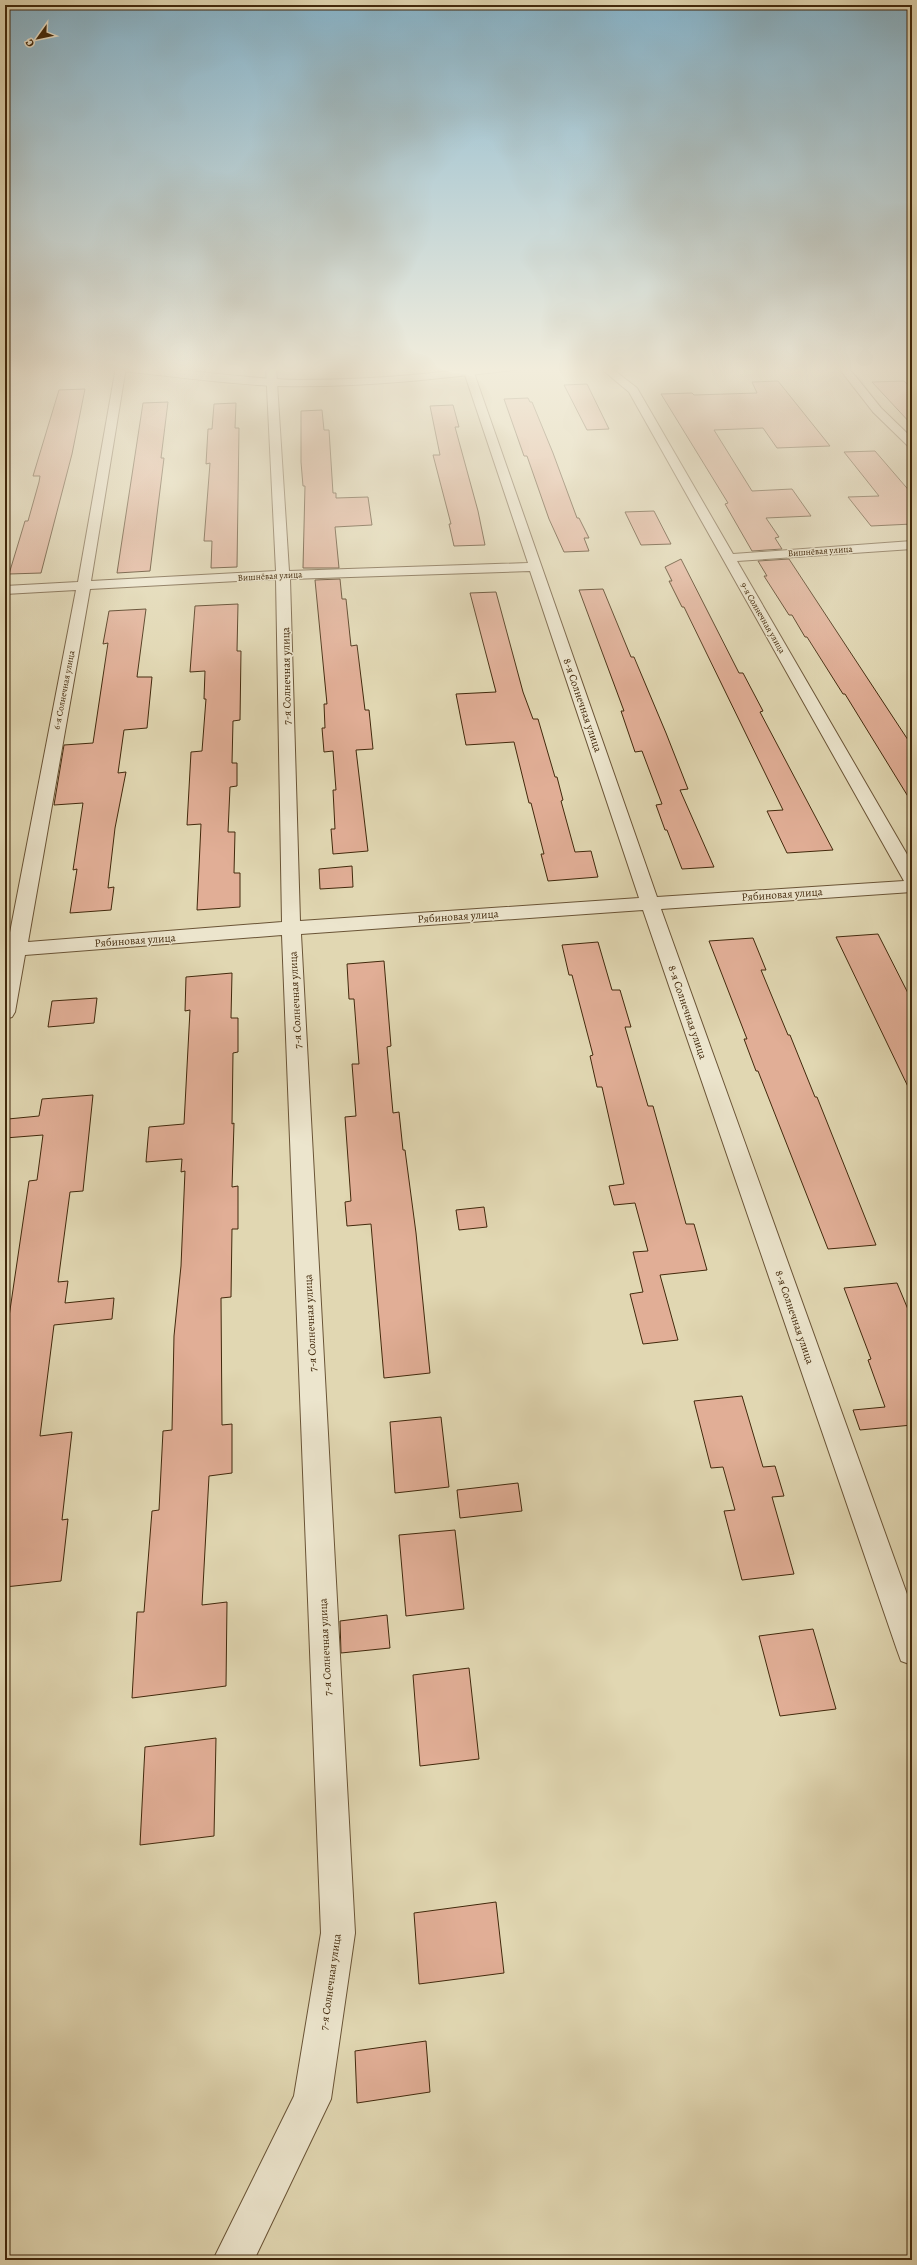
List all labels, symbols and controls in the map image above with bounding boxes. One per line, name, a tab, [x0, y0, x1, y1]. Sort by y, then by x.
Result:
north arrow	[18, 18, 58, 58]
text: С	[22, 36, 38, 50]
street label: Вишнёвая улица	[787, 543, 854, 559]
street label: Вишнёвая улица	[237, 568, 304, 584]
street label: 9-я Солнечная улица	[738, 580, 789, 656]
street label: 7-я Солнечная улица	[278, 626, 295, 725]
street label: 6-я Солнечная улица	[50, 649, 78, 730]
street label: 8-я Солнечная улица	[559, 656, 606, 755]
street label: Рябиновая улица	[741, 884, 824, 905]
street label: Рябиновая улица	[417, 906, 500, 927]
street label: Рябиновая улица	[94, 930, 177, 951]
street label: 7-я Солнечная улица	[285, 950, 306, 1049]
street label: 8-я Солнечная улица	[664, 963, 711, 1062]
street label: 8-я Солнечная улица	[771, 1268, 818, 1367]
street label: 7-я Солнечная улица	[300, 1273, 321, 1372]
street label: 7-я Солнечная улица	[315, 1597, 336, 1696]
street label: 7-я Солнечная улица	[316, 1932, 345, 2031]

